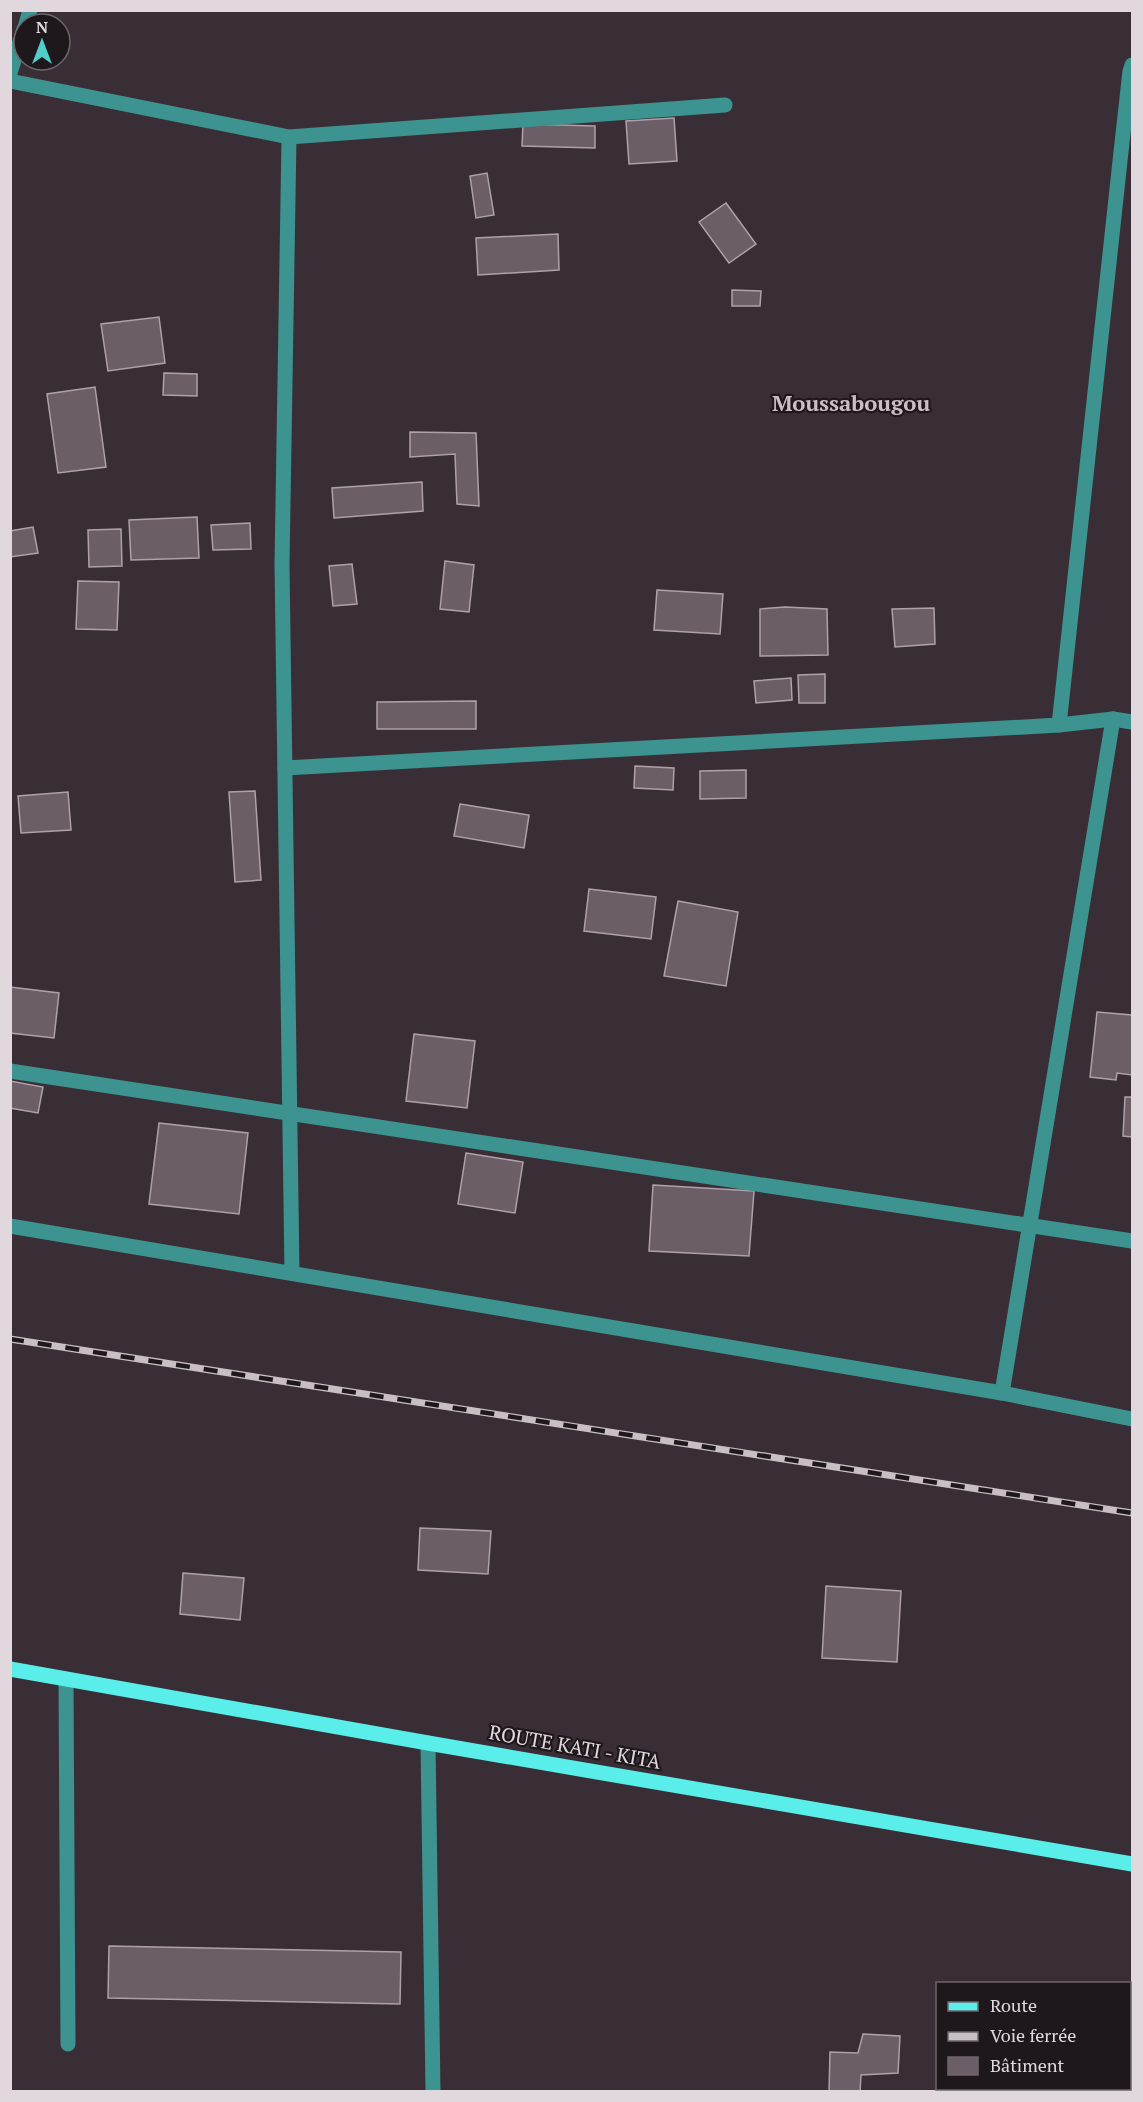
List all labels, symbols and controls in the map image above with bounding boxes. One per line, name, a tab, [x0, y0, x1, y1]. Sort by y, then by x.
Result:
north arrow	[12, 12, 72, 72]
text: N	[36, 16, 48, 38]
district label: Moussabougou	[772, 388, 930, 417]
street label: ROUTE KATI - KITA	[487, 1718, 664, 1775]
legend	[936, 1982, 1131, 2090]
text: Route	[990, 1993, 1037, 2017]
text: Voie ferrée	[990, 2023, 1076, 2047]
text: Bâtiment	[990, 2053, 1065, 2077]

